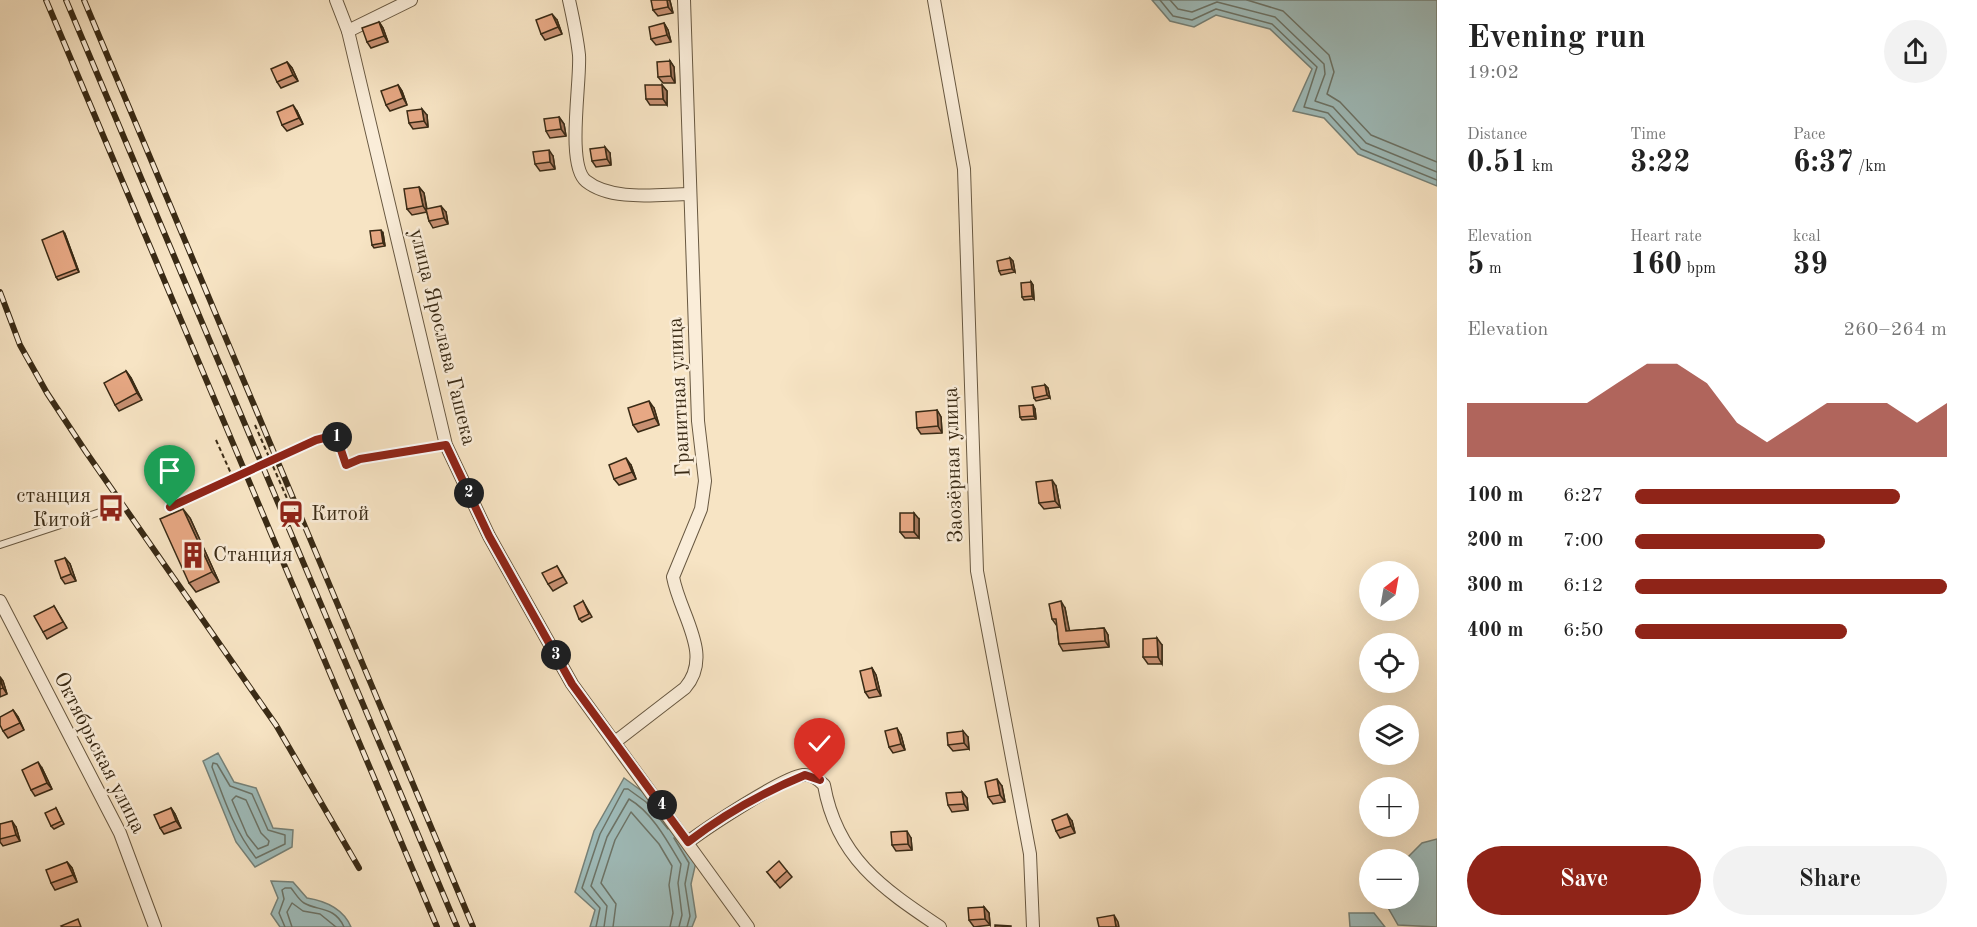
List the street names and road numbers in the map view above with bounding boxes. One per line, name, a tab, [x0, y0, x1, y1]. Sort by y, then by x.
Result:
street label: улица Ярослава Гашека	[405, 227, 479, 447]
street label: Гранитная улица	[665, 317, 695, 477]
street label: Заозёрная улица	[941, 387, 967, 543]
street label: Октябрьская улица	[49, 669, 149, 837]

